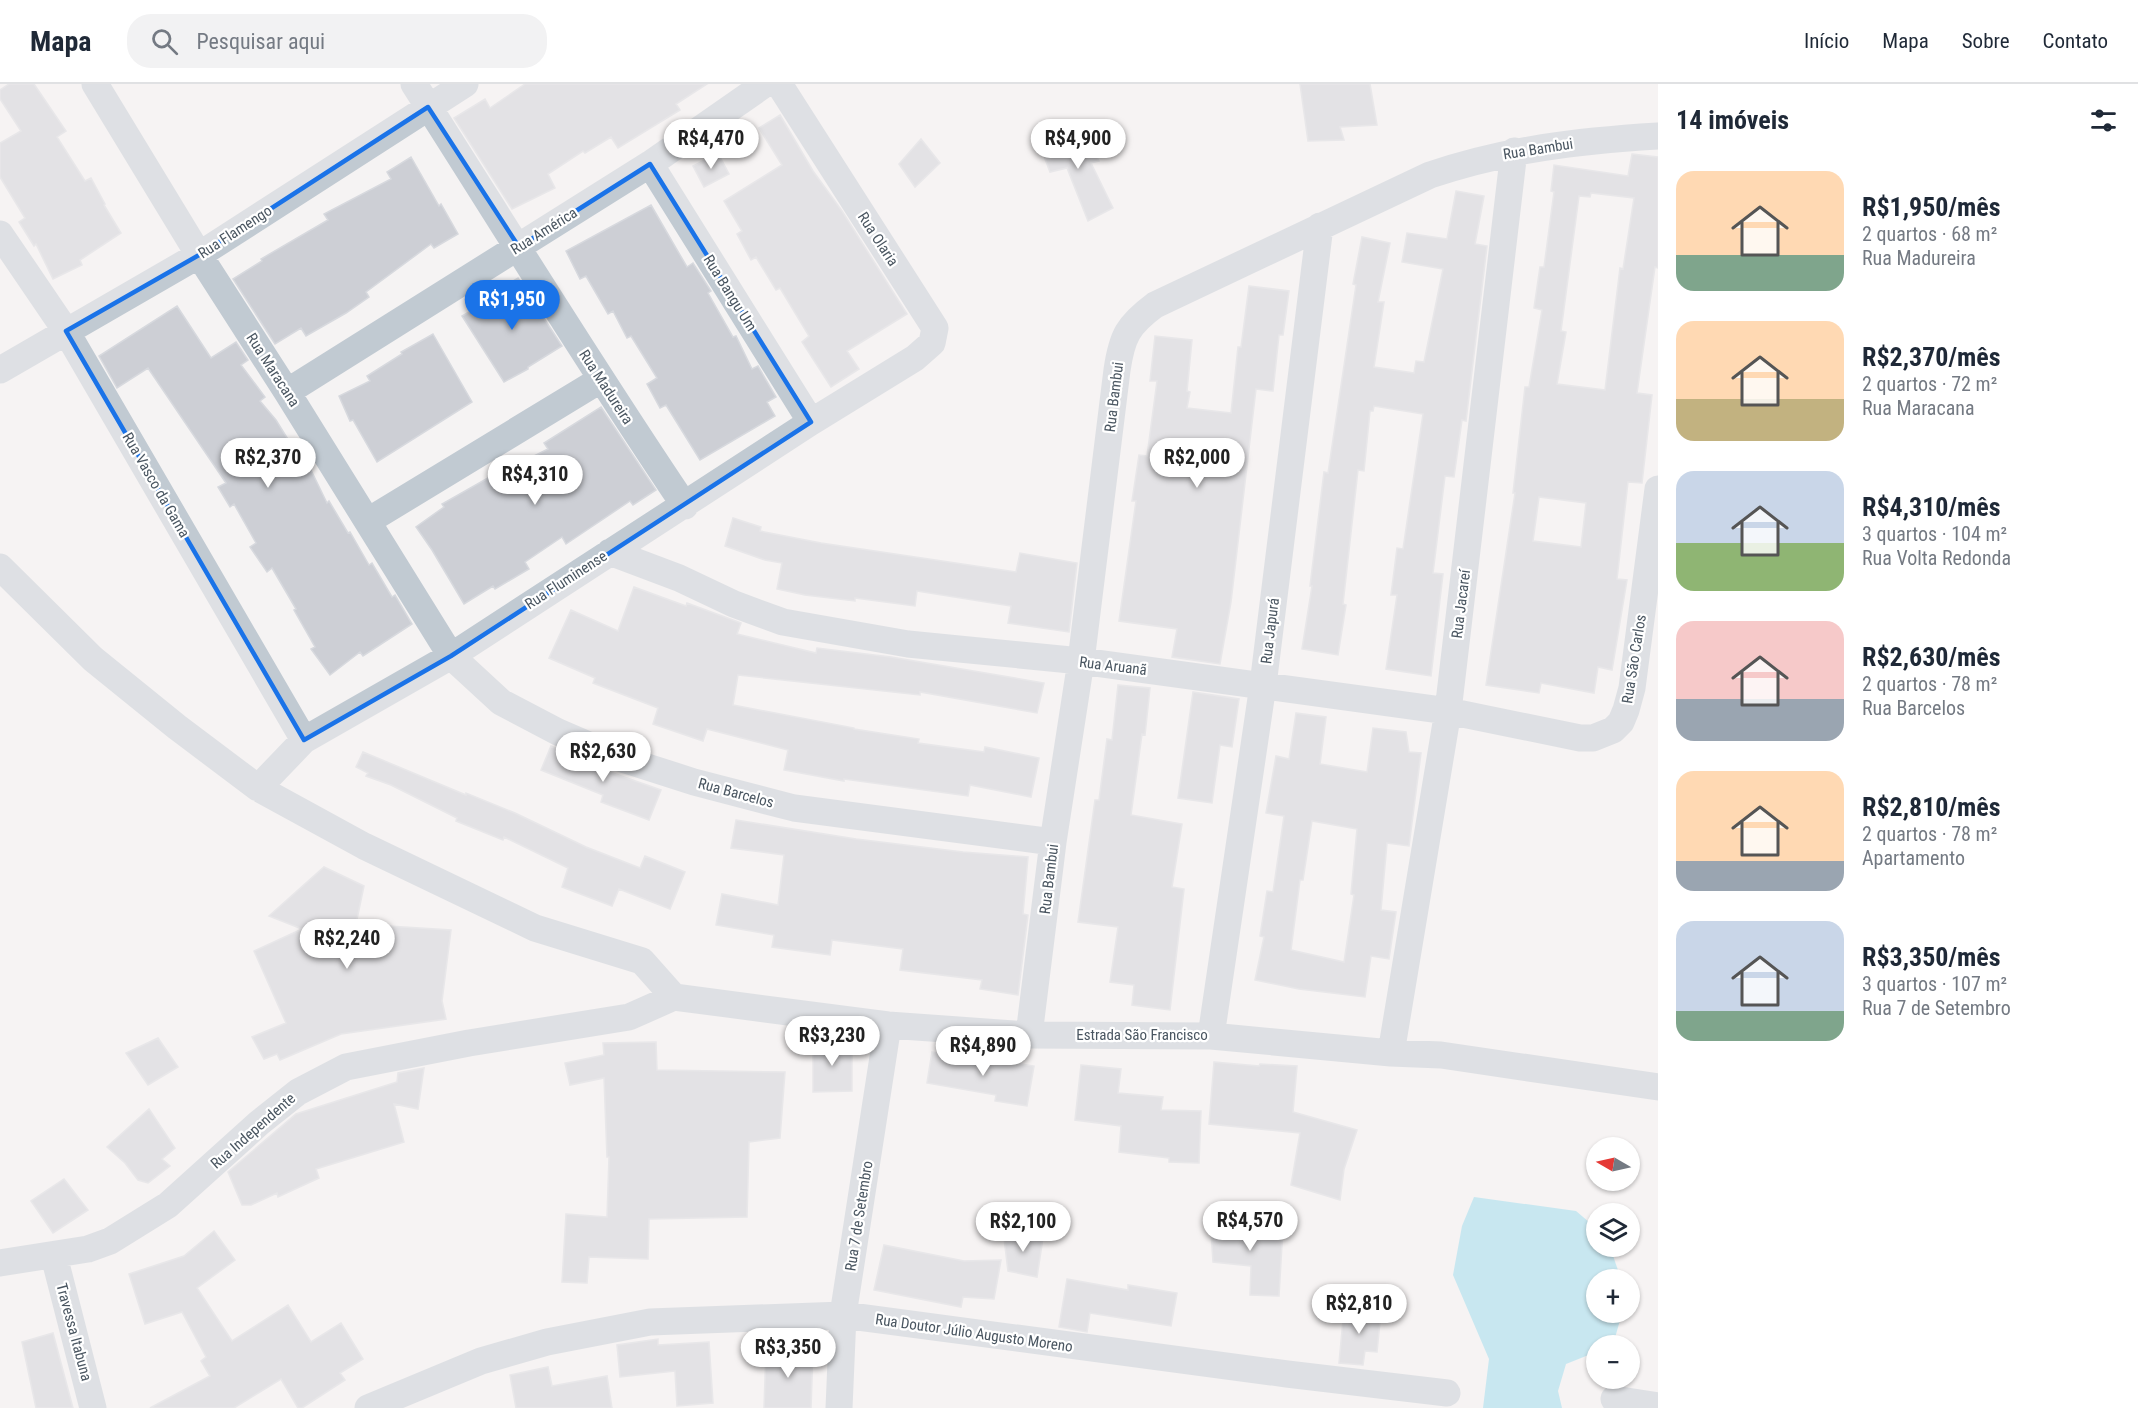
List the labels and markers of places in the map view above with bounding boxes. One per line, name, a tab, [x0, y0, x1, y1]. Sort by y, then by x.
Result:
pin: R$4,470	[656, 119, 766, 170]
pin: R$4,900	[1023, 119, 1133, 170]
pin: R$1,950	[457, 280, 567, 331]
pin: R$2,370	[213, 438, 323, 489]
pin: R$2,000	[1142, 438, 1252, 489]
pin: R$4,310	[480, 455, 590, 506]
pin: R$2,630	[548, 732, 658, 783]
pin: R$2,240	[292, 919, 402, 970]
pin: R$3,230	[777, 1016, 887, 1067]
pin: R$4,890	[928, 1026, 1038, 1077]
pin: R$4,570	[1195, 1201, 1305, 1252]
pin: R$2,100	[968, 1202, 1078, 1253]
pin: R$2,810	[1304, 1284, 1414, 1335]
pin: R$3,350	[733, 1328, 843, 1379]

